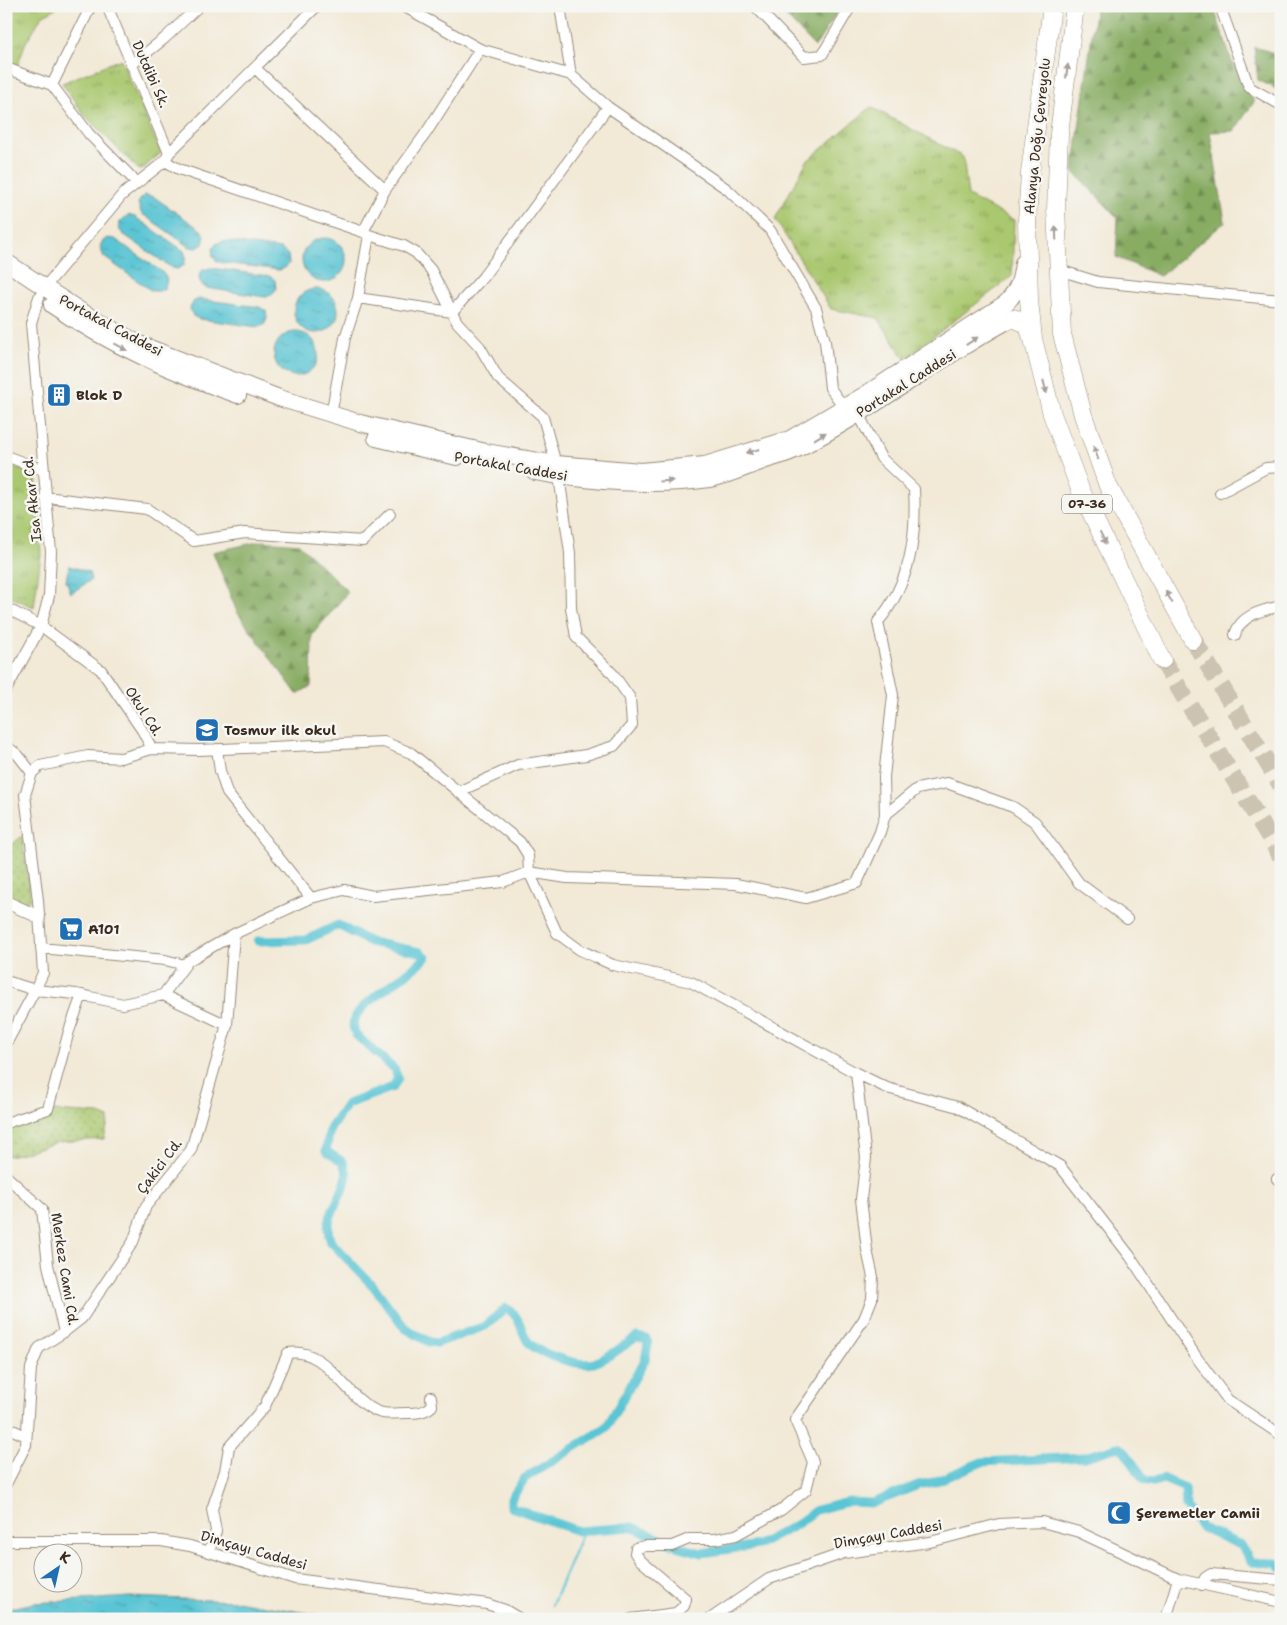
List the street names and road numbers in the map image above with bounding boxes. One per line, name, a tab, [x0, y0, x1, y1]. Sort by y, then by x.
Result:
street label: Dutdibi Sk.	[128, 38, 174, 110]
street label: Alanya Doğu Çevreyolu	[1020, 57, 1054, 215]
street label: Portakal Caddesi	[56, 290, 166, 360]
street label: Portakal Caddesi	[853, 345, 959, 421]
street label: Portakal Caddesi	[453, 447, 569, 485]
street label: Isa Akar Cd.	[19, 455, 45, 543]
road number: 07-36	[1062, 494, 1112, 514]
street label: Okul Cd.	[121, 683, 167, 739]
street label: Çakici Cd.	[132, 1135, 186, 1197]
street label: Merkez Cami Cd.	[47, 1211, 83, 1327]
street label: Dimçayı Caddesi	[832, 1516, 944, 1552]
street label: Dimçayı Caddesi	[199, 1526, 309, 1574]

